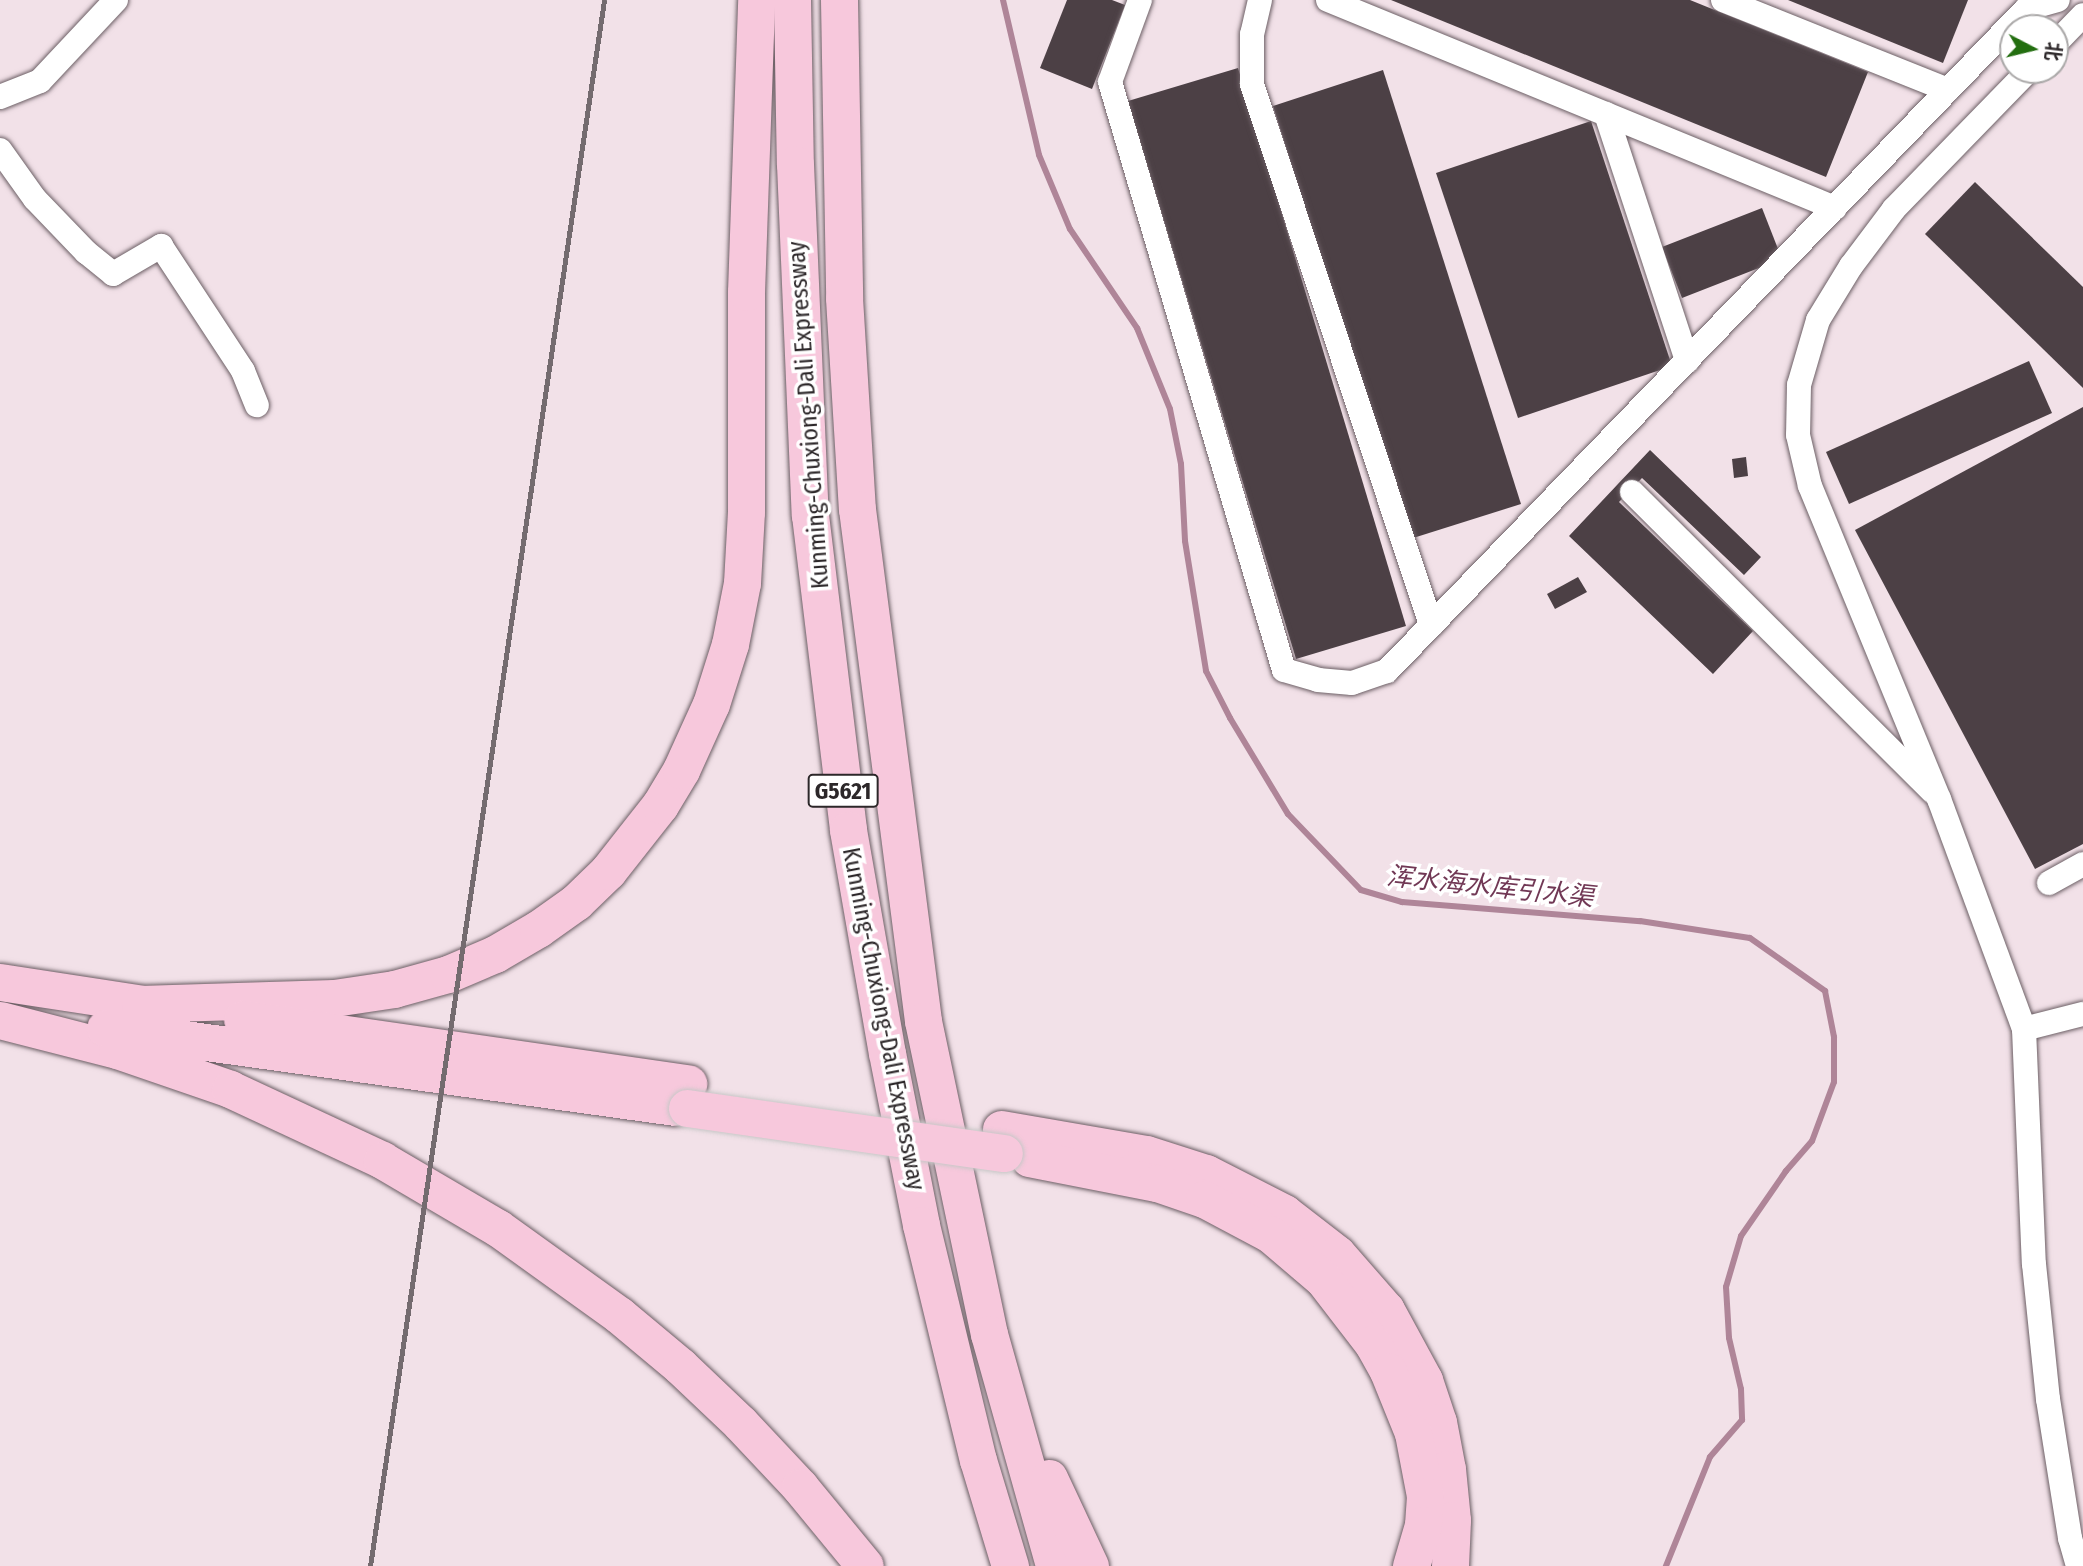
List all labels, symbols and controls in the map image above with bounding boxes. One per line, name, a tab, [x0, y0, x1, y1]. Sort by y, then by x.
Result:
north arrow	[1999, 14, 2069, 84]
text: 北	[2041, 41, 2066, 62]
street label: Kunming-Chuxiong-Dali Expressway	[782, 240, 836, 590]
road number: G5621	[806, 772, 880, 810]
street label: Kunming-Chuxiong-Dali Expressway	[836, 845, 930, 1193]
water label: 浑水海水库引水渠	[1385, 861, 1595, 913]

